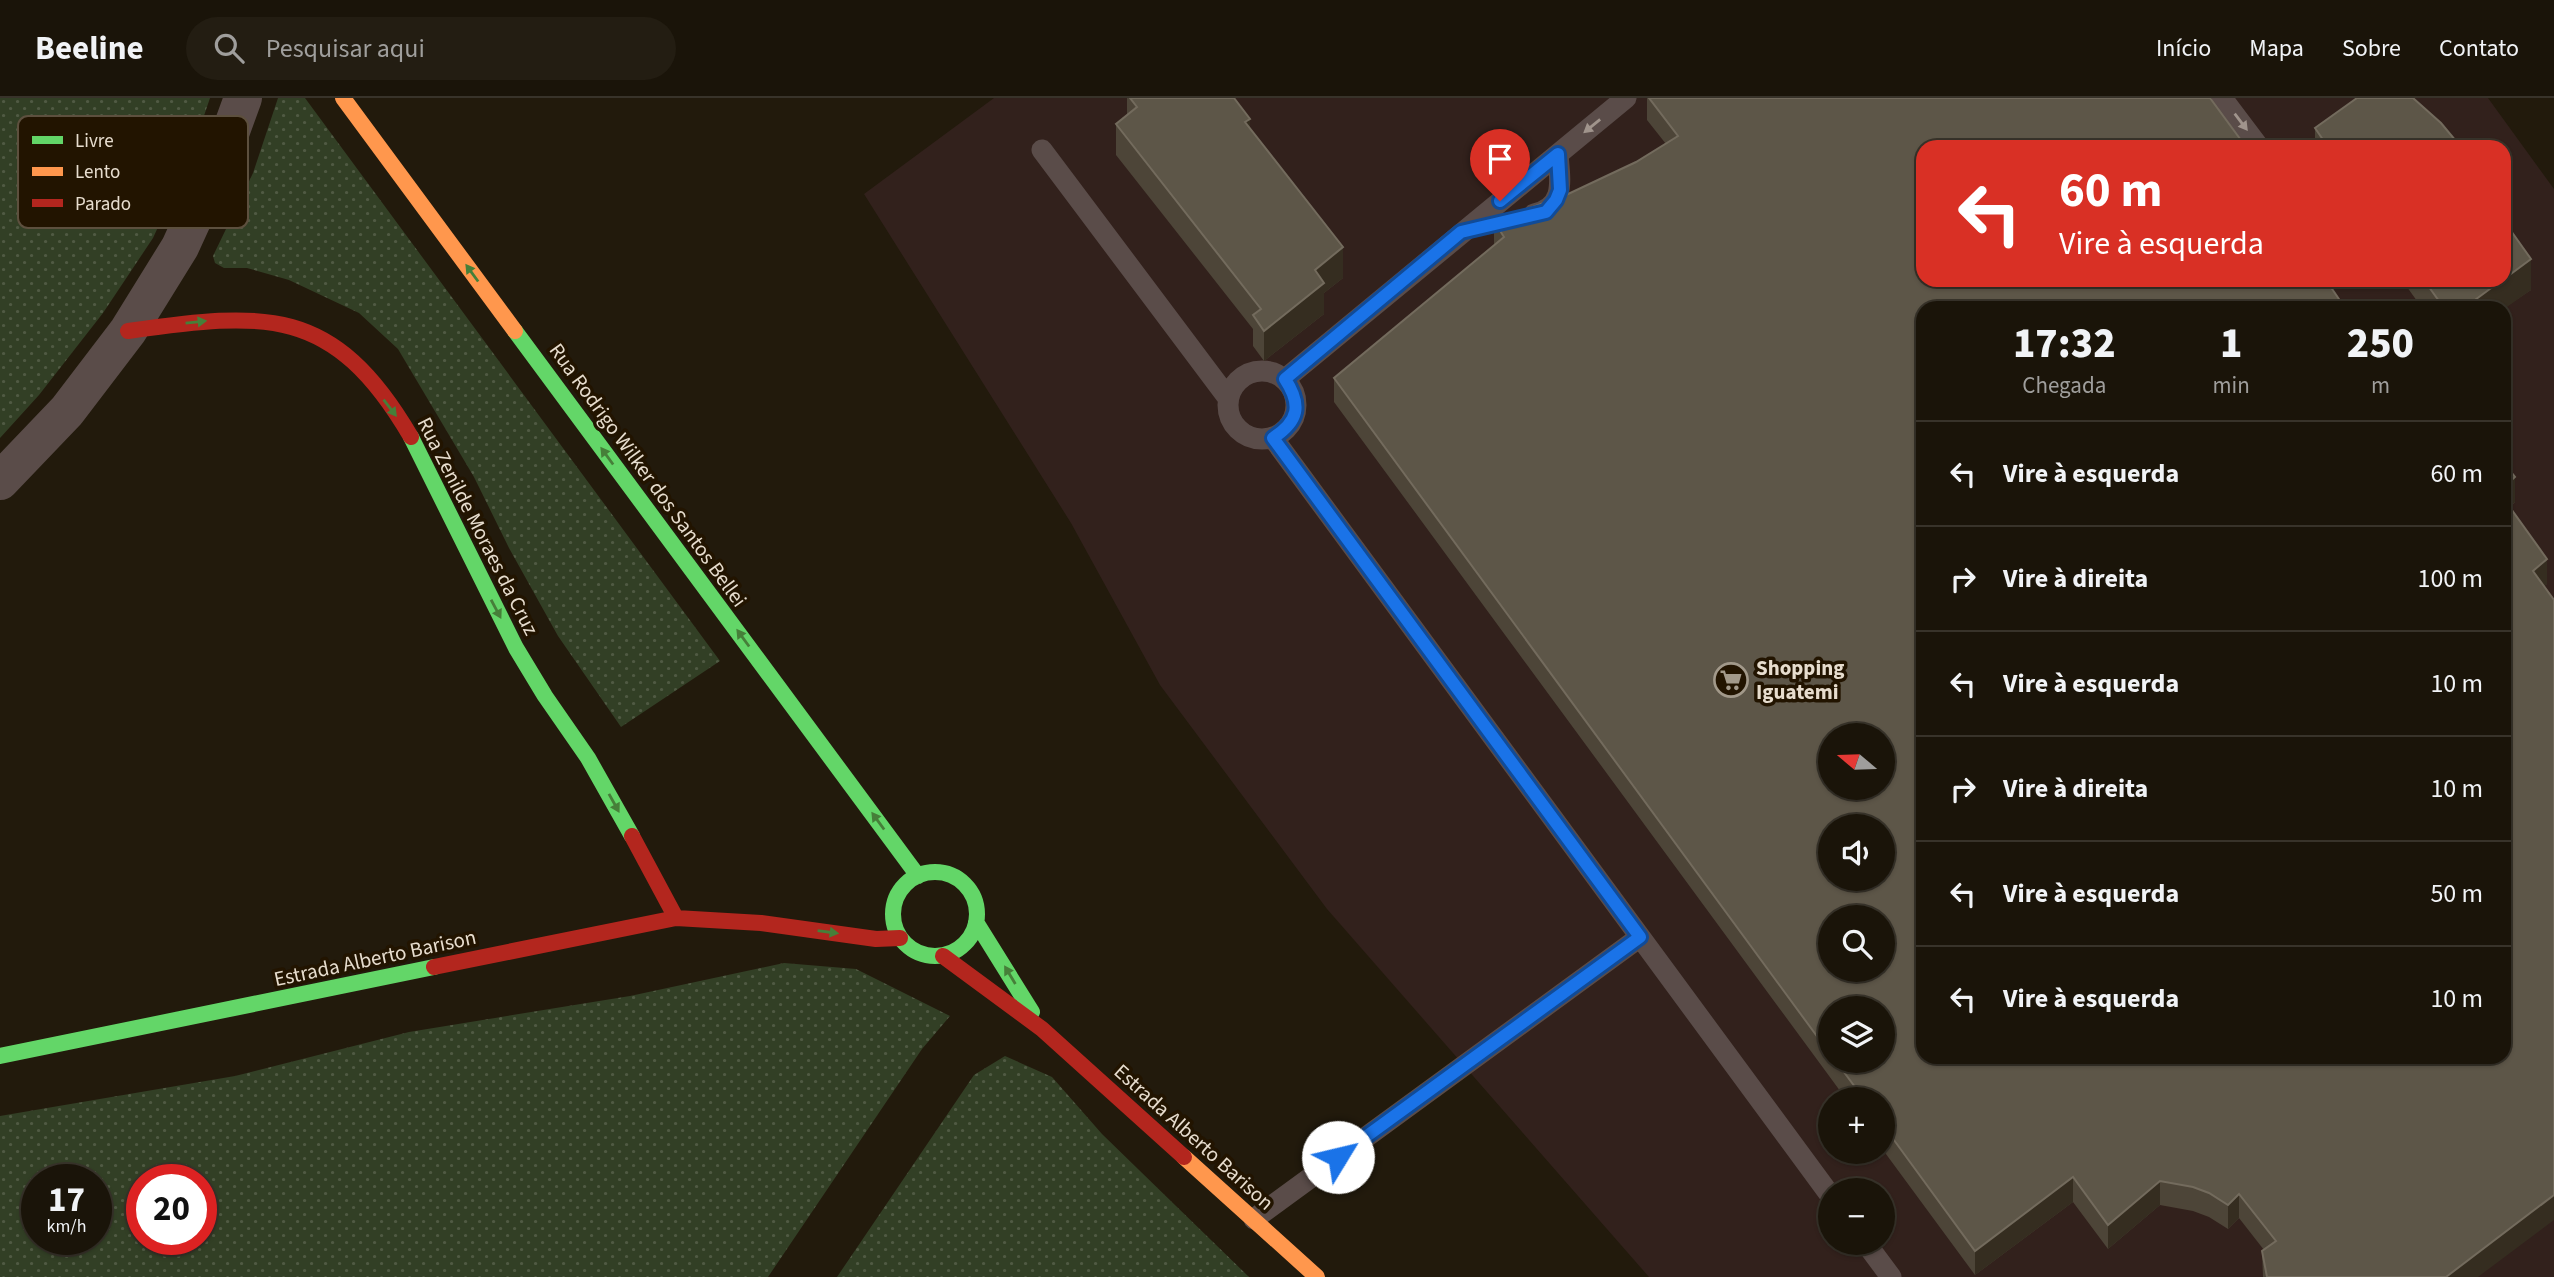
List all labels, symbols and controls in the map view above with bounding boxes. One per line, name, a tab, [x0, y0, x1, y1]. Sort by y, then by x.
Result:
search box	[186, 17, 676, 80]
text: Beeline	[35, 25, 144, 72]
icon: search	[210, 29, 248, 67]
text: Pesquisar aqui	[266, 30, 425, 67]
text: Início	[2156, 31, 2211, 66]
text: Mapa	[2249, 31, 2304, 66]
text: Sobre	[2342, 31, 2401, 66]
text: Contato	[2439, 31, 2519, 66]
one-way arrow	[2233, 113, 2248, 131]
legend	[18, 116, 248, 228]
one-way arrow	[1583, 118, 1600, 133]
text: Livre	[75, 128, 114, 155]
pin	[1470, 129, 1530, 201]
icon: arrive	[1481, 140, 1519, 178]
text: 60 m	[2059, 156, 2163, 226]
text: Lento	[75, 159, 120, 186]
icon: left	[1944, 168, 2035, 259]
text: Parado	[75, 191, 131, 218]
text: Vire à esquerda	[2059, 221, 2264, 267]
one-way arrow	[465, 264, 479, 282]
text: 17:32	[2013, 314, 2116, 374]
text: 1	[2220, 314, 2242, 374]
text: 250	[2347, 314, 2414, 374]
one-way arrow	[185, 316, 207, 327]
street label: Rua Rodrigo Wilker dos Santos Bellei	[542, 337, 754, 613]
text: Chegada	[2022, 369, 2106, 402]
text: min	[2213, 369, 2250, 402]
text: m	[2371, 369, 2390, 402]
one-way arrow	[383, 398, 398, 416]
street label: Rua Zenilde Moraes da Cruz	[410, 412, 546, 640]
one-way arrow	[600, 447, 615, 465]
icon: left	[1944, 455, 1982, 493]
text: Vire à esquerda	[2003, 455, 2179, 492]
text: 60 m	[2430, 455, 2483, 492]
icon: right	[1944, 560, 1982, 598]
text: Vire à direita	[2003, 560, 2148, 597]
text: 100 m	[2417, 560, 2483, 597]
one-way arrow	[490, 599, 502, 619]
one-way arrow	[735, 630, 750, 648]
place label: Shopping Iguatemi	[1756, 653, 1844, 707]
supermarket icon: Shopping Iguatemi	[1712, 661, 1750, 699]
icon: left	[1944, 665, 1982, 703]
text: Vire à esquerda	[2003, 665, 2179, 702]
text: 10 m	[2430, 665, 2483, 702]
north arrow	[1818, 723, 1895, 800]
map controls	[1818, 723, 1895, 1255]
icon: right	[1944, 770, 1982, 808]
text: Vire à direita	[2003, 770, 2148, 807]
text: 10 m	[2430, 770, 2483, 807]
one-way arrow	[608, 793, 619, 813]
one-way arrow	[871, 812, 885, 831]
button: sound	[1818, 814, 1895, 891]
icon: left	[1944, 875, 1982, 913]
text: Vire à esquerda	[2003, 875, 2179, 912]
text: 50 m	[2430, 875, 2483, 912]
button: search	[1818, 905, 1895, 982]
street label: Estrada Alberto Barison	[271, 922, 479, 994]
one-way arrow	[817, 927, 839, 938]
one-way arrow	[1004, 965, 1016, 984]
icon: left	[1944, 980, 1982, 1018]
text: Vire à esquerda	[2003, 980, 2179, 1017]
text: 10 m	[2430, 980, 2483, 1017]
button: layers	[1818, 996, 1895, 1073]
street label: Estrada Alberto Barison	[1107, 1057, 1281, 1217]
button: +	[1818, 1087, 1895, 1164]
position arrow	[1301, 1120, 1375, 1194]
speed limit sign: 20	[126, 1164, 217, 1255]
text: 17	[48, 1175, 85, 1225]
button: −	[1818, 1178, 1895, 1255]
text: km/h	[47, 1214, 86, 1239]

